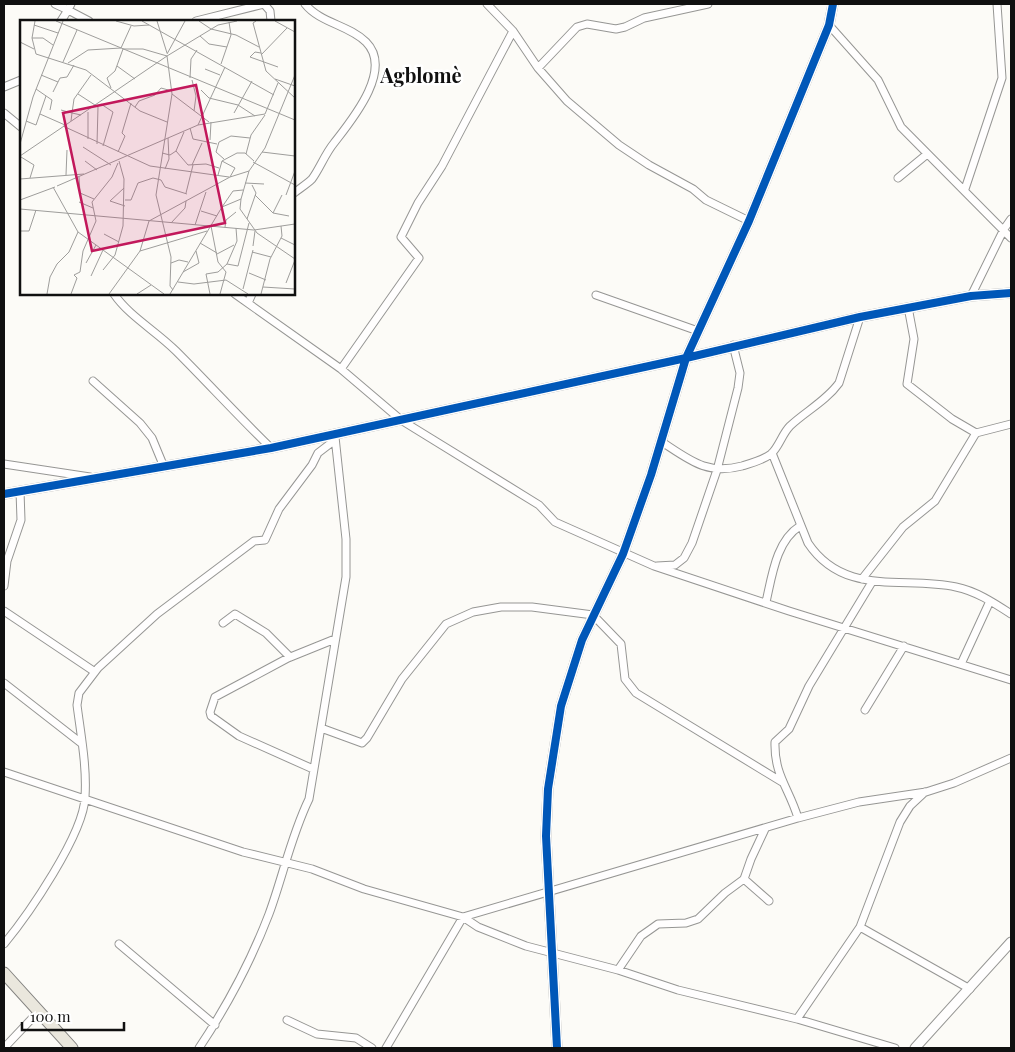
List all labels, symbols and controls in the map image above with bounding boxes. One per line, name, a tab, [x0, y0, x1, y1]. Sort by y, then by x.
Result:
inset map	[20, 20, 295, 295]
district label: Agblomè	[379, 61, 462, 88]
scale bar	[22, 1000, 125, 1032]
text: 100 m	[30, 1006, 71, 1026]

